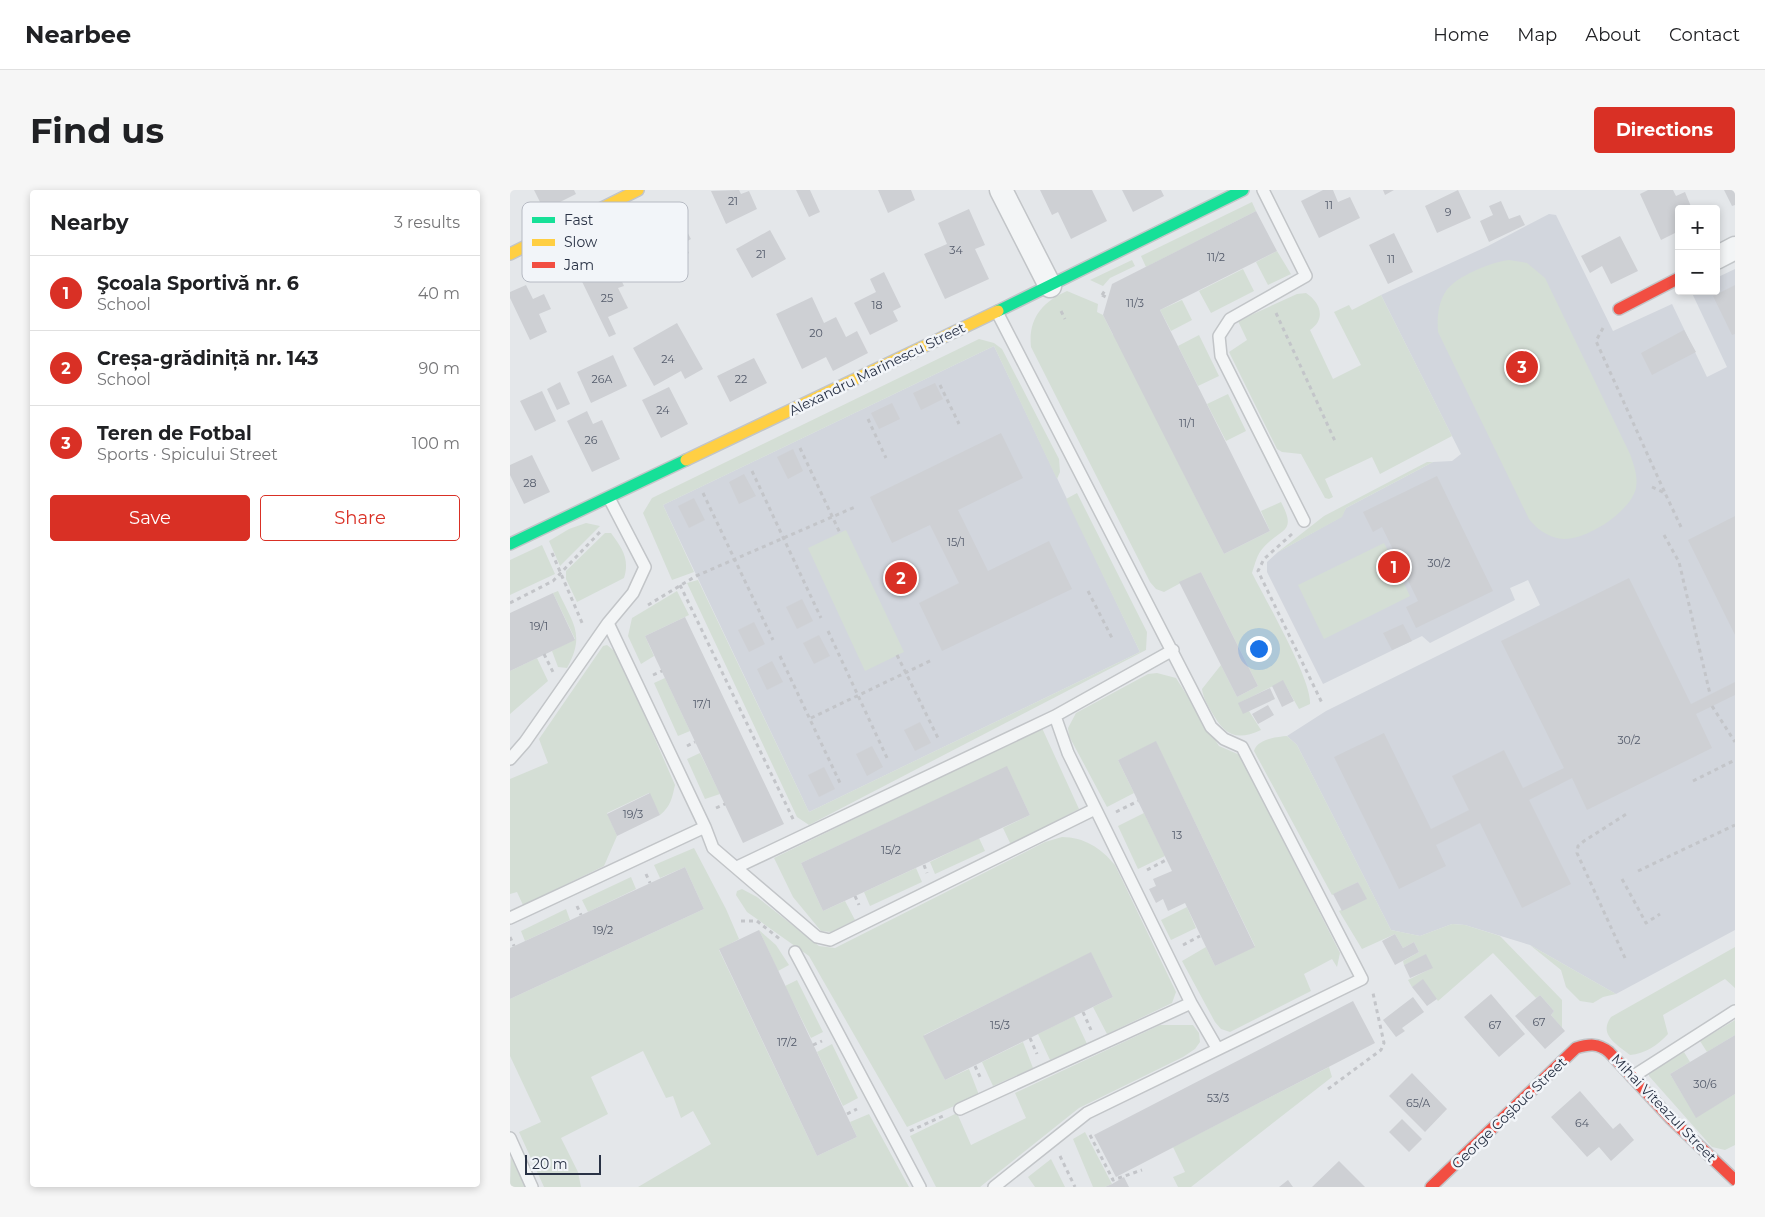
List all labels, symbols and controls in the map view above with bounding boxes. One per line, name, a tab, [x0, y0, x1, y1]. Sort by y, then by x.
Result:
text: Nearbee	[25, 20, 131, 49]
text: Home	[1433, 24, 1489, 46]
text: Map	[1517, 24, 1557, 46]
text: About	[1585, 24, 1641, 46]
text: Contact	[1669, 24, 1740, 46]
button: Directions	[1594, 107, 1735, 153]
text: Find us	[30, 109, 164, 152]
house number: 21	[728, 194, 738, 208]
house number: 11	[1325, 198, 1333, 212]
legend	[522, 202, 688, 282]
house number: 9	[1445, 205, 1452, 219]
map controls	[1675, 205, 1720, 295]
button: +	[1675, 205, 1720, 250]
text: Nearby	[50, 210, 129, 235]
text: Fast	[564, 211, 594, 229]
text: 3 results	[394, 213, 460, 232]
text: Slow	[564, 233, 598, 251]
house number: 34	[949, 243, 963, 257]
house number: 21	[756, 247, 766, 261]
house number: 11/2	[1207, 250, 1225, 264]
button: −	[1675, 250, 1720, 295]
house number: 11	[1387, 252, 1395, 266]
text: Jam	[563, 256, 594, 274]
text: Şcoala Sportivă nr. 6	[97, 272, 299, 295]
text: 1	[63, 284, 69, 303]
text: 40 m	[418, 284, 460, 303]
house number: 25	[601, 291, 613, 305]
text: School	[97, 295, 151, 314]
house number: 11/3	[1126, 296, 1144, 310]
house number: 18	[872, 298, 883, 312]
street label: Alexandru Marinescu Street	[786, 318, 969, 420]
house number: 20	[809, 326, 823, 340]
text: Creșa-grădiniță nr. 143	[97, 347, 319, 370]
pin: 3	[1506, 348, 1538, 386]
house number: 24	[661, 352, 675, 366]
text: 2	[61, 359, 71, 378]
text: 90 m	[418, 359, 460, 378]
text: School	[97, 370, 151, 389]
house number: 26A	[592, 372, 613, 386]
house number: 22	[735, 372, 747, 386]
house number: 24	[656, 403, 670, 417]
house number: 11/1	[1179, 416, 1195, 430]
text: Teren de Fotbal	[97, 422, 252, 445]
house number: 26	[585, 433, 598, 447]
text: 3	[61, 434, 71, 453]
text: 100 m	[412, 434, 460, 453]
text: Sports · Spicului Street	[97, 445, 278, 464]
house number: 28	[523, 476, 537, 490]
button: Save	[50, 495, 250, 541]
button: Share	[260, 495, 460, 541]
house number: 15/1	[947, 535, 965, 549]
pin: 1	[1378, 548, 1410, 586]
house number: 30/2	[1427, 556, 1451, 570]
pin: 2	[885, 559, 917, 597]
house number: 19/1	[530, 619, 548, 633]
your location	[1246, 636, 1272, 662]
house number: 17/1	[693, 697, 711, 711]
house number: 30/2	[1617, 733, 1641, 747]
house number: 19/3	[623, 807, 643, 821]
house number: 13	[1172, 828, 1182, 842]
house number: 15/2	[881, 843, 901, 857]
house number: 19/2	[593, 923, 613, 937]
house number: 67	[1532, 1015, 1546, 1029]
house number: 15/3	[990, 1018, 1010, 1032]
house number: 67	[1488, 1018, 1502, 1032]
house number: 17/2	[777, 1035, 797, 1049]
street label: Mihai Viteazul Street	[1608, 1050, 1721, 1166]
street label: George Coșbuc Street	[1448, 1053, 1571, 1173]
house number: 30/6	[1693, 1077, 1717, 1091]
house number: 53/3	[1207, 1091, 1229, 1105]
house number: 65/A	[1406, 1096, 1430, 1110]
house number: 64	[1575, 1116, 1590, 1130]
scale bar	[525, 1152, 601, 1175]
text: 20 m	[532, 1155, 568, 1173]

